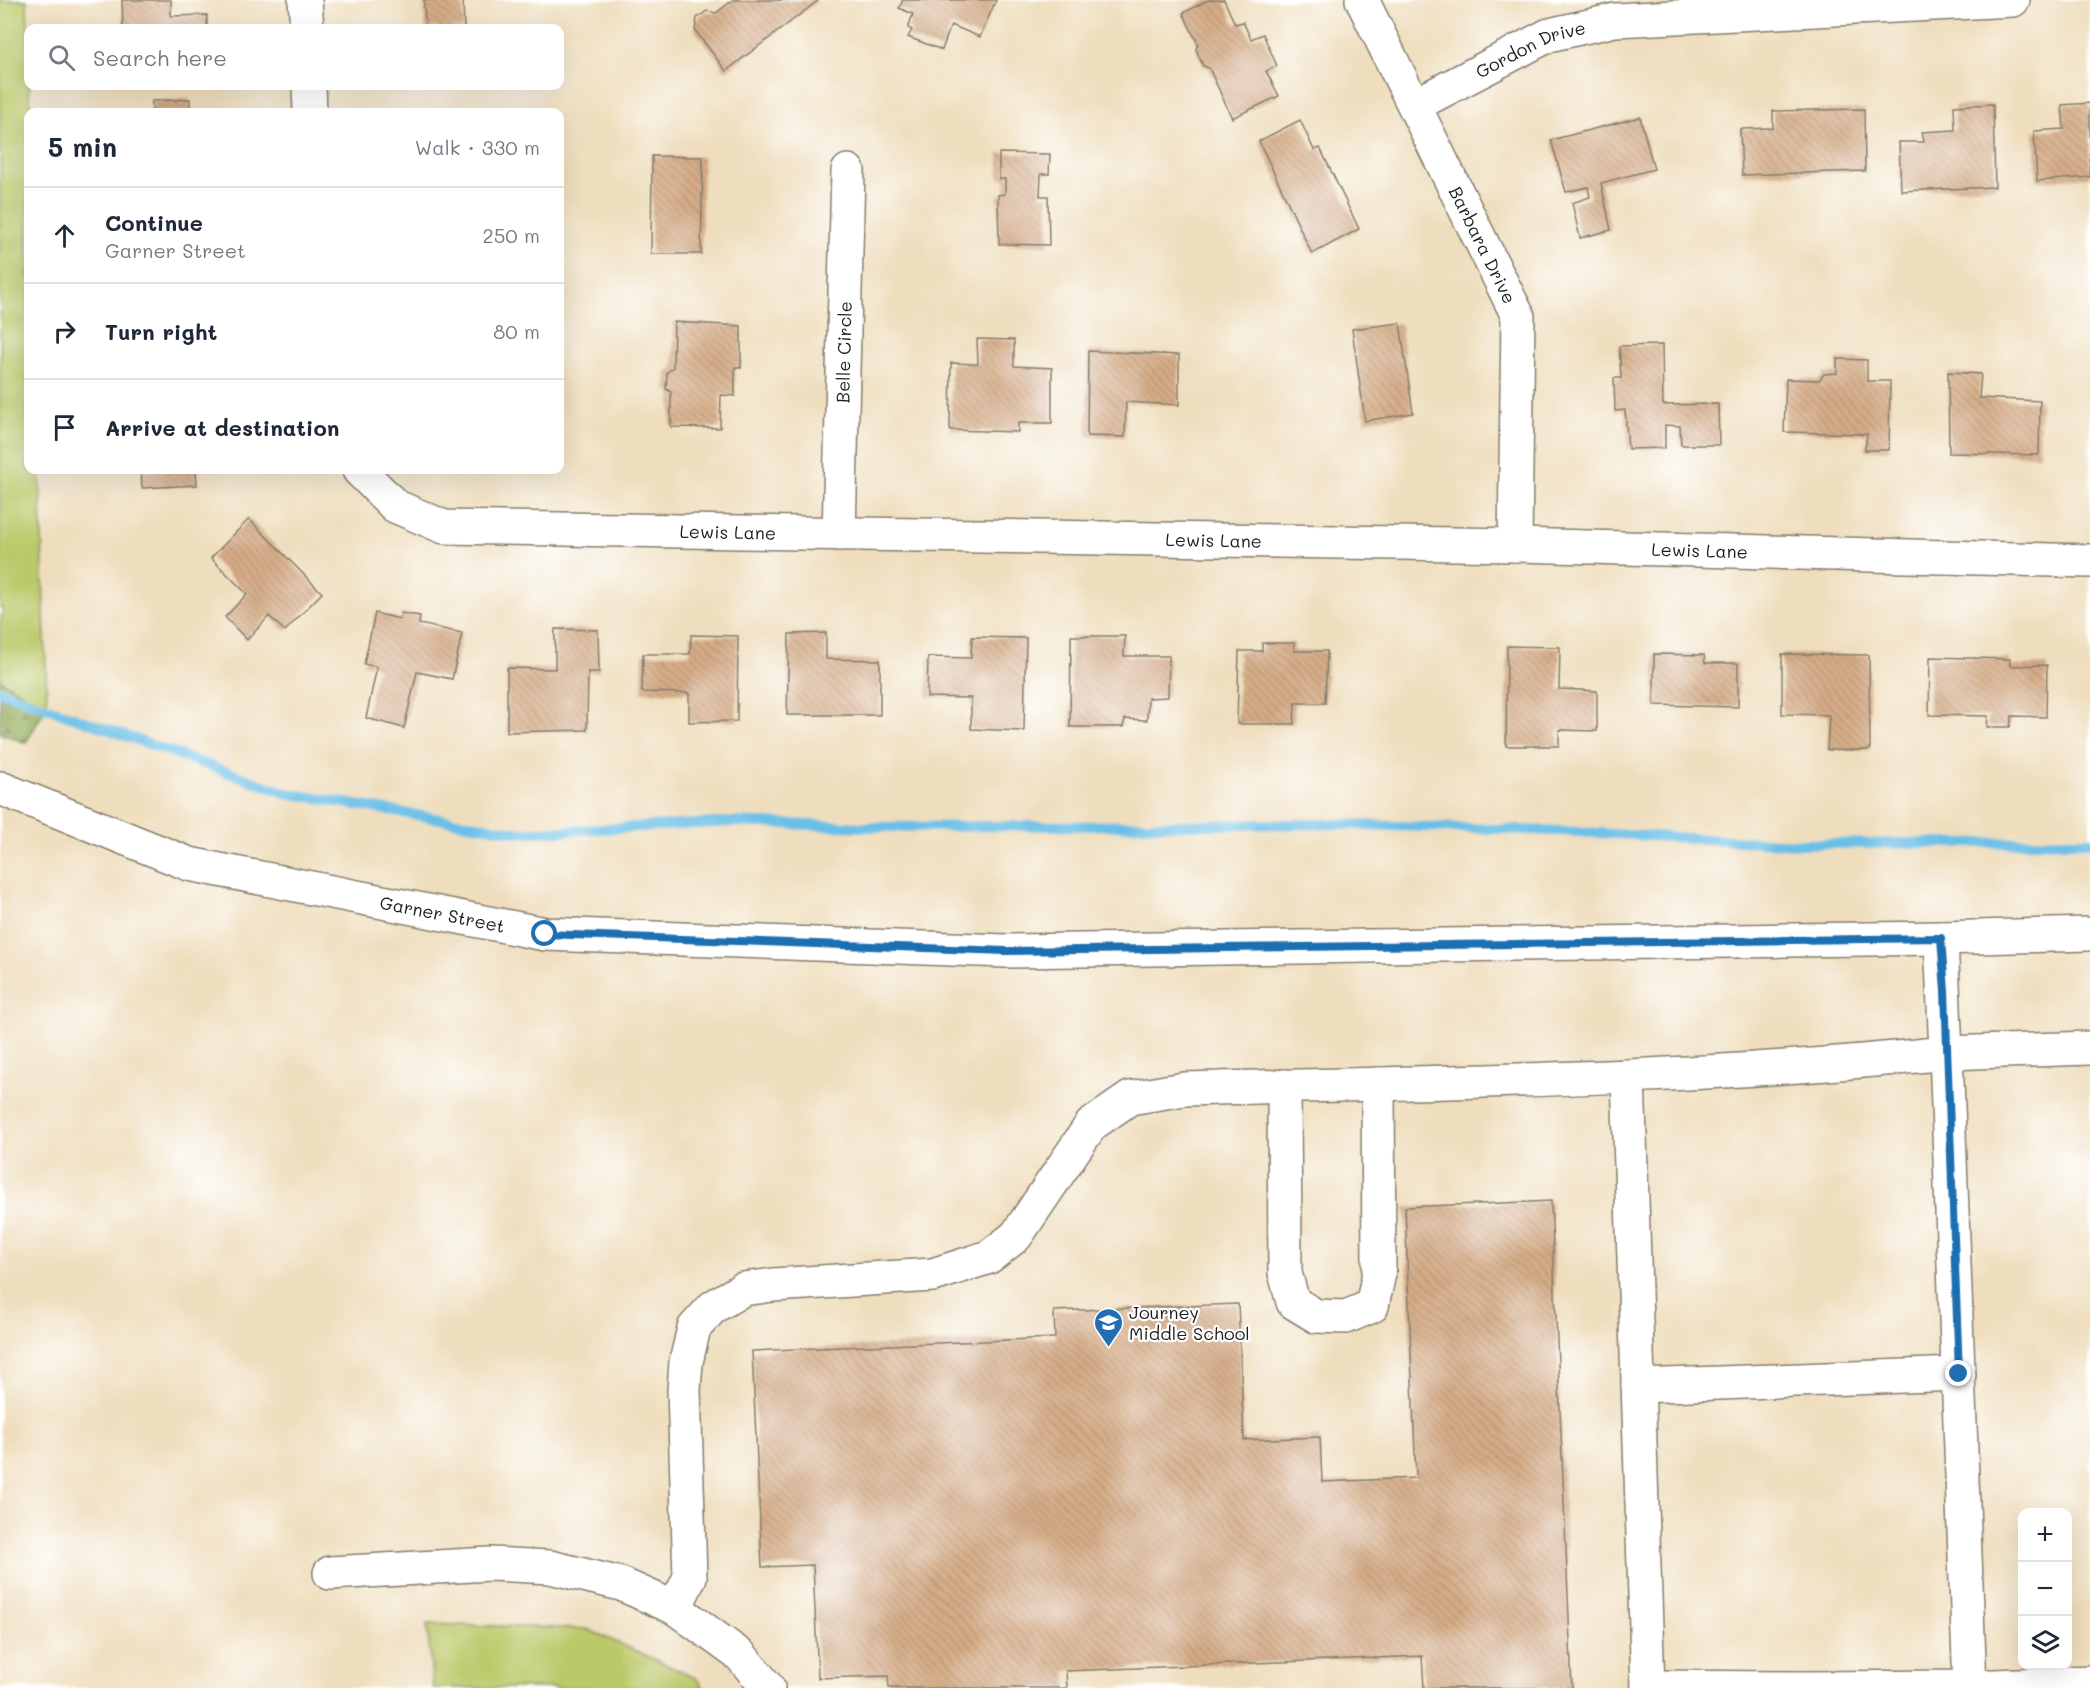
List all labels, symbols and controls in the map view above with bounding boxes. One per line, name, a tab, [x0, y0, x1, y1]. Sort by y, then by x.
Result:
street label: Gordon Drive	[1471, 15, 1588, 83]
search box	[24, 24, 564, 90]
icon: search	[45, 41, 78, 74]
text: Search here	[93, 43, 227, 72]
text: 5 min	[48, 130, 117, 164]
text: Walk · 330 m	[415, 134, 540, 160]
street label: Barbara Drive	[1444, 182, 1522, 307]
text: Continue	[105, 208, 203, 237]
icon: ahead	[48, 219, 81, 252]
text: 250 m	[483, 222, 540, 248]
text: Garner Street	[105, 237, 246, 263]
street label: Belle Circle	[830, 301, 857, 403]
icon: right	[48, 315, 81, 348]
text: Turn right	[105, 317, 217, 346]
text: 80 m	[493, 318, 540, 344]
icon: arrive	[48, 411, 81, 444]
text: Arrive at destination	[105, 413, 340, 442]
street label: Lewis Lane	[679, 519, 776, 545]
street label: Lewis Lane	[1165, 527, 1262, 553]
street label: Lewis Lane	[1651, 537, 1748, 563]
street label: Garner Street	[378, 890, 507, 938]
route start	[531, 920, 557, 946]
place label: Journey Middle School	[1129, 1300, 1250, 1345]
school or university icon: Journey Middle School	[1092, 1306, 1124, 1348]
route end	[1945, 1360, 1971, 1386]
map controls	[2018, 1508, 2072, 1670]
button: +	[2018, 1508, 2072, 1562]
button: −	[2018, 1562, 2072, 1616]
button: layers	[2018, 1616, 2072, 1670]

